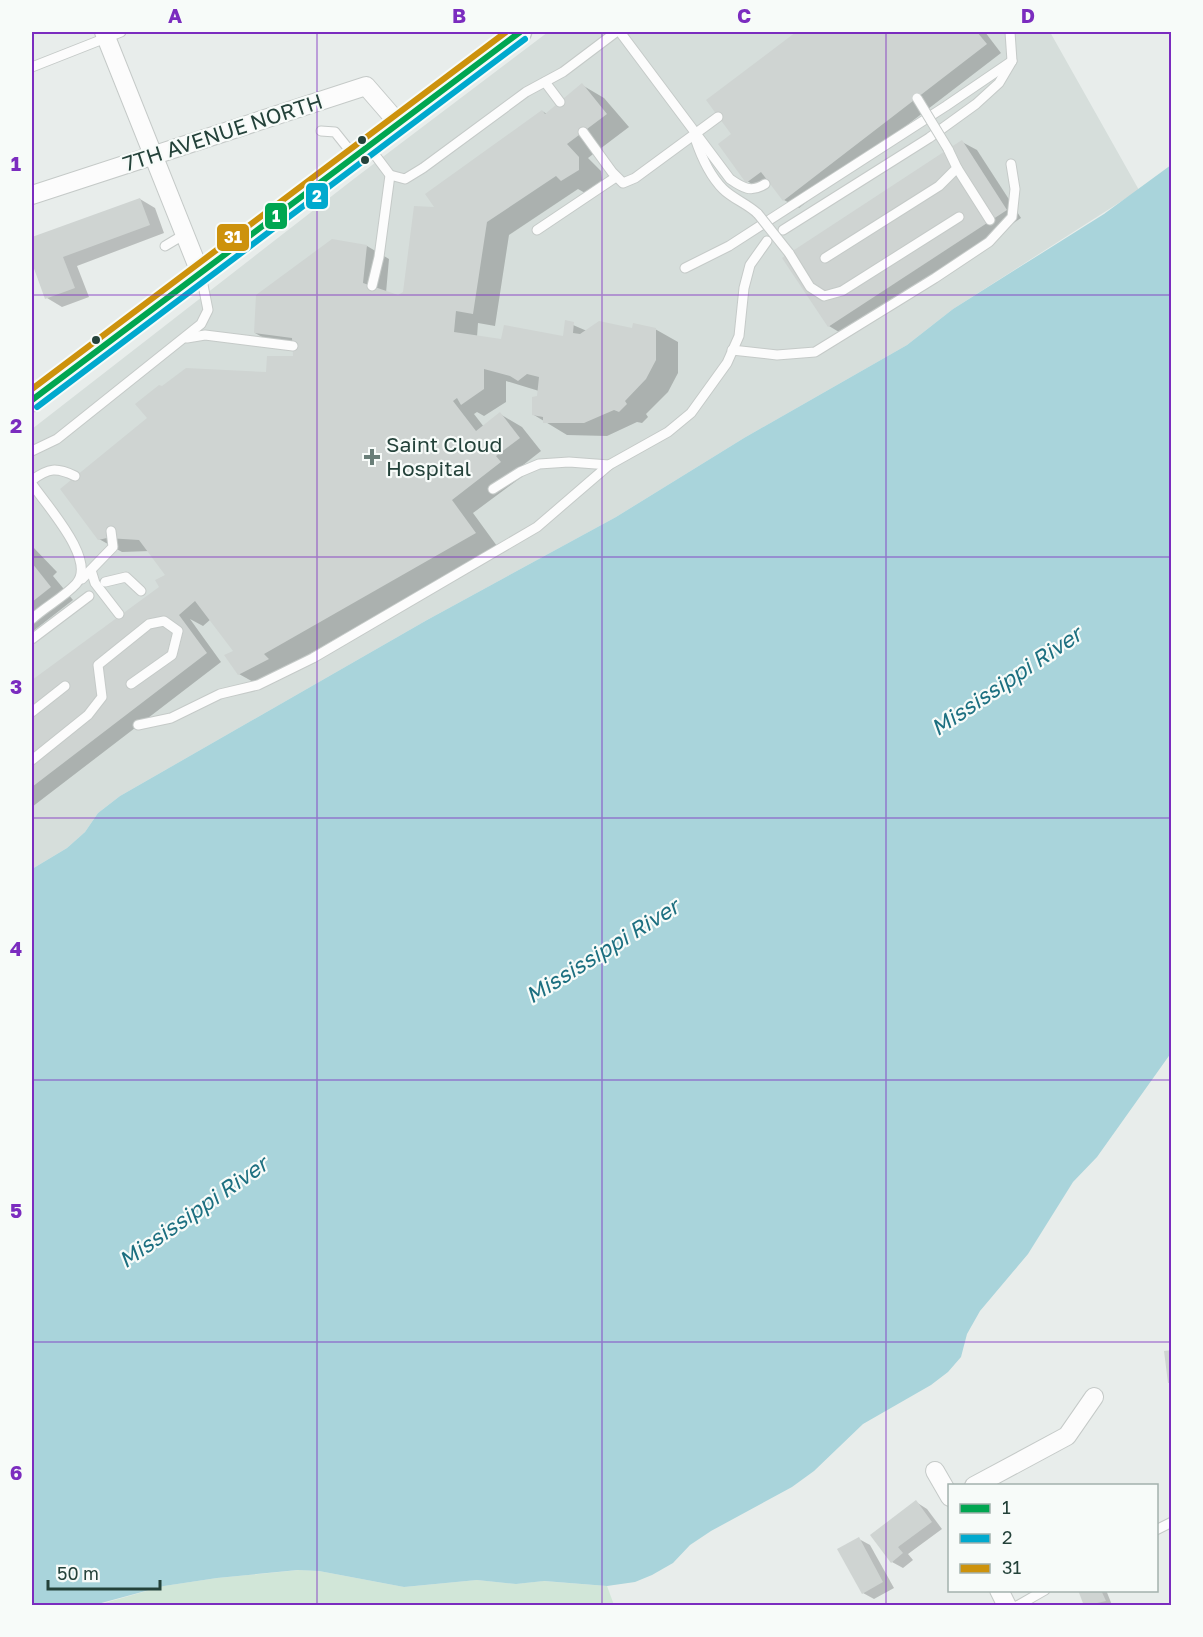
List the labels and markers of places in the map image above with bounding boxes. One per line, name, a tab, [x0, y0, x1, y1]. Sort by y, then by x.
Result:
unlabelled marker	[356, 134, 368, 146]
unlabelled marker	[359, 154, 371, 166]
unlabelled marker	[90, 334, 102, 346]
place label: Saint Cloud Hospital	[386, 431, 502, 481]
marker: Saint Cloud Hospital	[363, 448, 381, 466]

